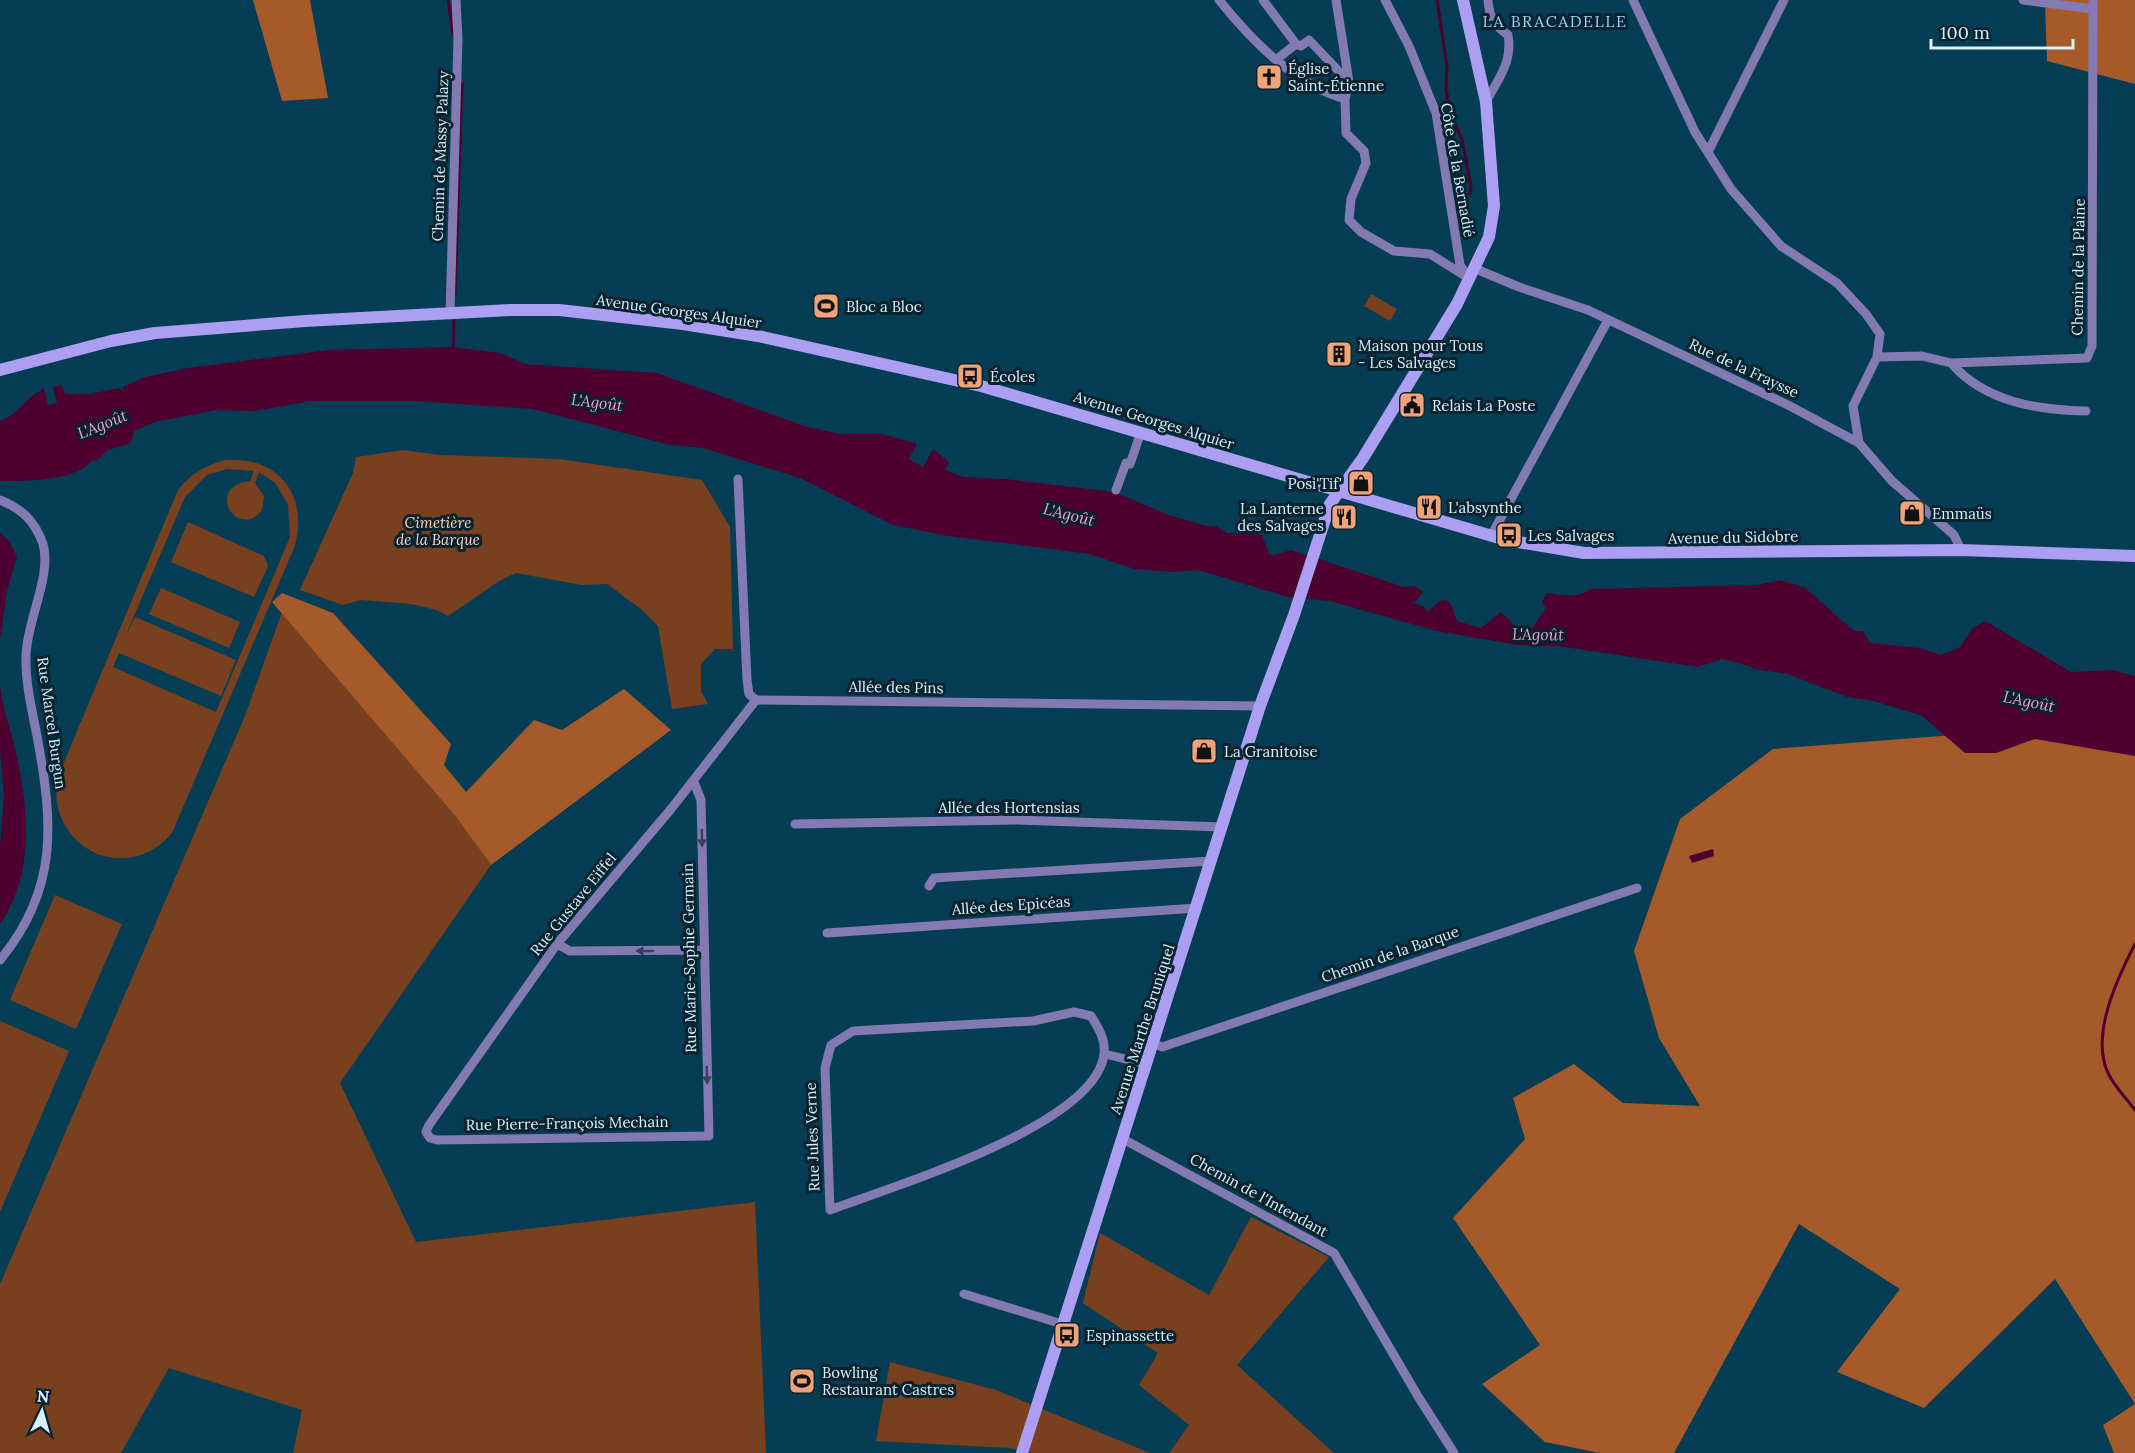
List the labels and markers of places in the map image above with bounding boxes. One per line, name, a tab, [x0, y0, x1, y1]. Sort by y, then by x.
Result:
place label: Église Saint-Étienne	[1288, 59, 1384, 95]
church icon: Église Saint-Étienne	[1254, 62, 1284, 92]
sports icon: Bloc a Bloc	[811, 291, 841, 321]
place label: Bloc a Bloc	[846, 297, 922, 316]
place label: Maison pour Tous - Les Salvages	[1358, 336, 1483, 372]
building icon: Maison pour Tous - Les Salvages	[1324, 339, 1354, 369]
bus stop icon: Écoles	[955, 361, 985, 391]
place label: Écoles	[990, 367, 1035, 386]
public building icon: Relais La Poste	[1397, 390, 1427, 420]
place label: Relais La Poste	[1432, 396, 1536, 415]
shop icon: Posi'Tif'	[1346, 468, 1376, 498]
place label: Posi'Tif'	[1287, 474, 1342, 493]
restaurant icon: L'absynthe	[1414, 492, 1444, 522]
place label: L'absynthe	[1448, 498, 1522, 517]
shop icon: Emmaüs	[1897, 498, 1927, 528]
place label: La Lanterne des Salvages	[1237, 499, 1324, 535]
restaurant icon: La Lanterne des Salvages	[1329, 502, 1359, 532]
place label: Emmaüs	[1932, 504, 1992, 523]
bus stop icon: Les Salvages	[1494, 520, 1524, 550]
place label: Les Salvages	[1528, 526, 1614, 545]
shop icon: La Granitoise	[1189, 736, 1219, 766]
place label: La Granitoise	[1224, 742, 1318, 761]
bus stop icon: Espinassette	[1052, 1320, 1082, 1350]
place label: Espinassette	[1086, 1326, 1174, 1345]
place label: Bowling Restaurant Castres	[822, 1363, 954, 1399]
sports icon: Bowling Restaurant Castres	[787, 1366, 817, 1396]

